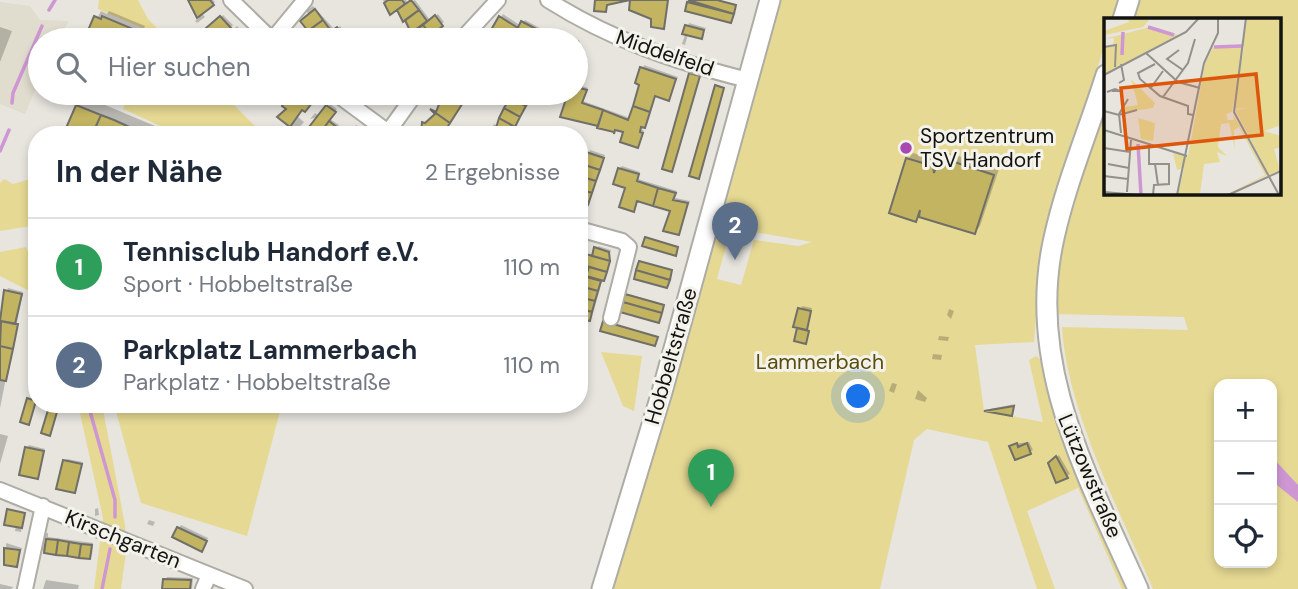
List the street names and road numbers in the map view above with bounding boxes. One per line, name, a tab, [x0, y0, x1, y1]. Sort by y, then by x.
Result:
street label: Middelfeld	[612, 23, 718, 83]
street label: Hobbeltstraße	[638, 284, 704, 428]
street label: Lützowstraße	[1051, 410, 1129, 542]
street label: Kirschgarten	[61, 503, 185, 575]

